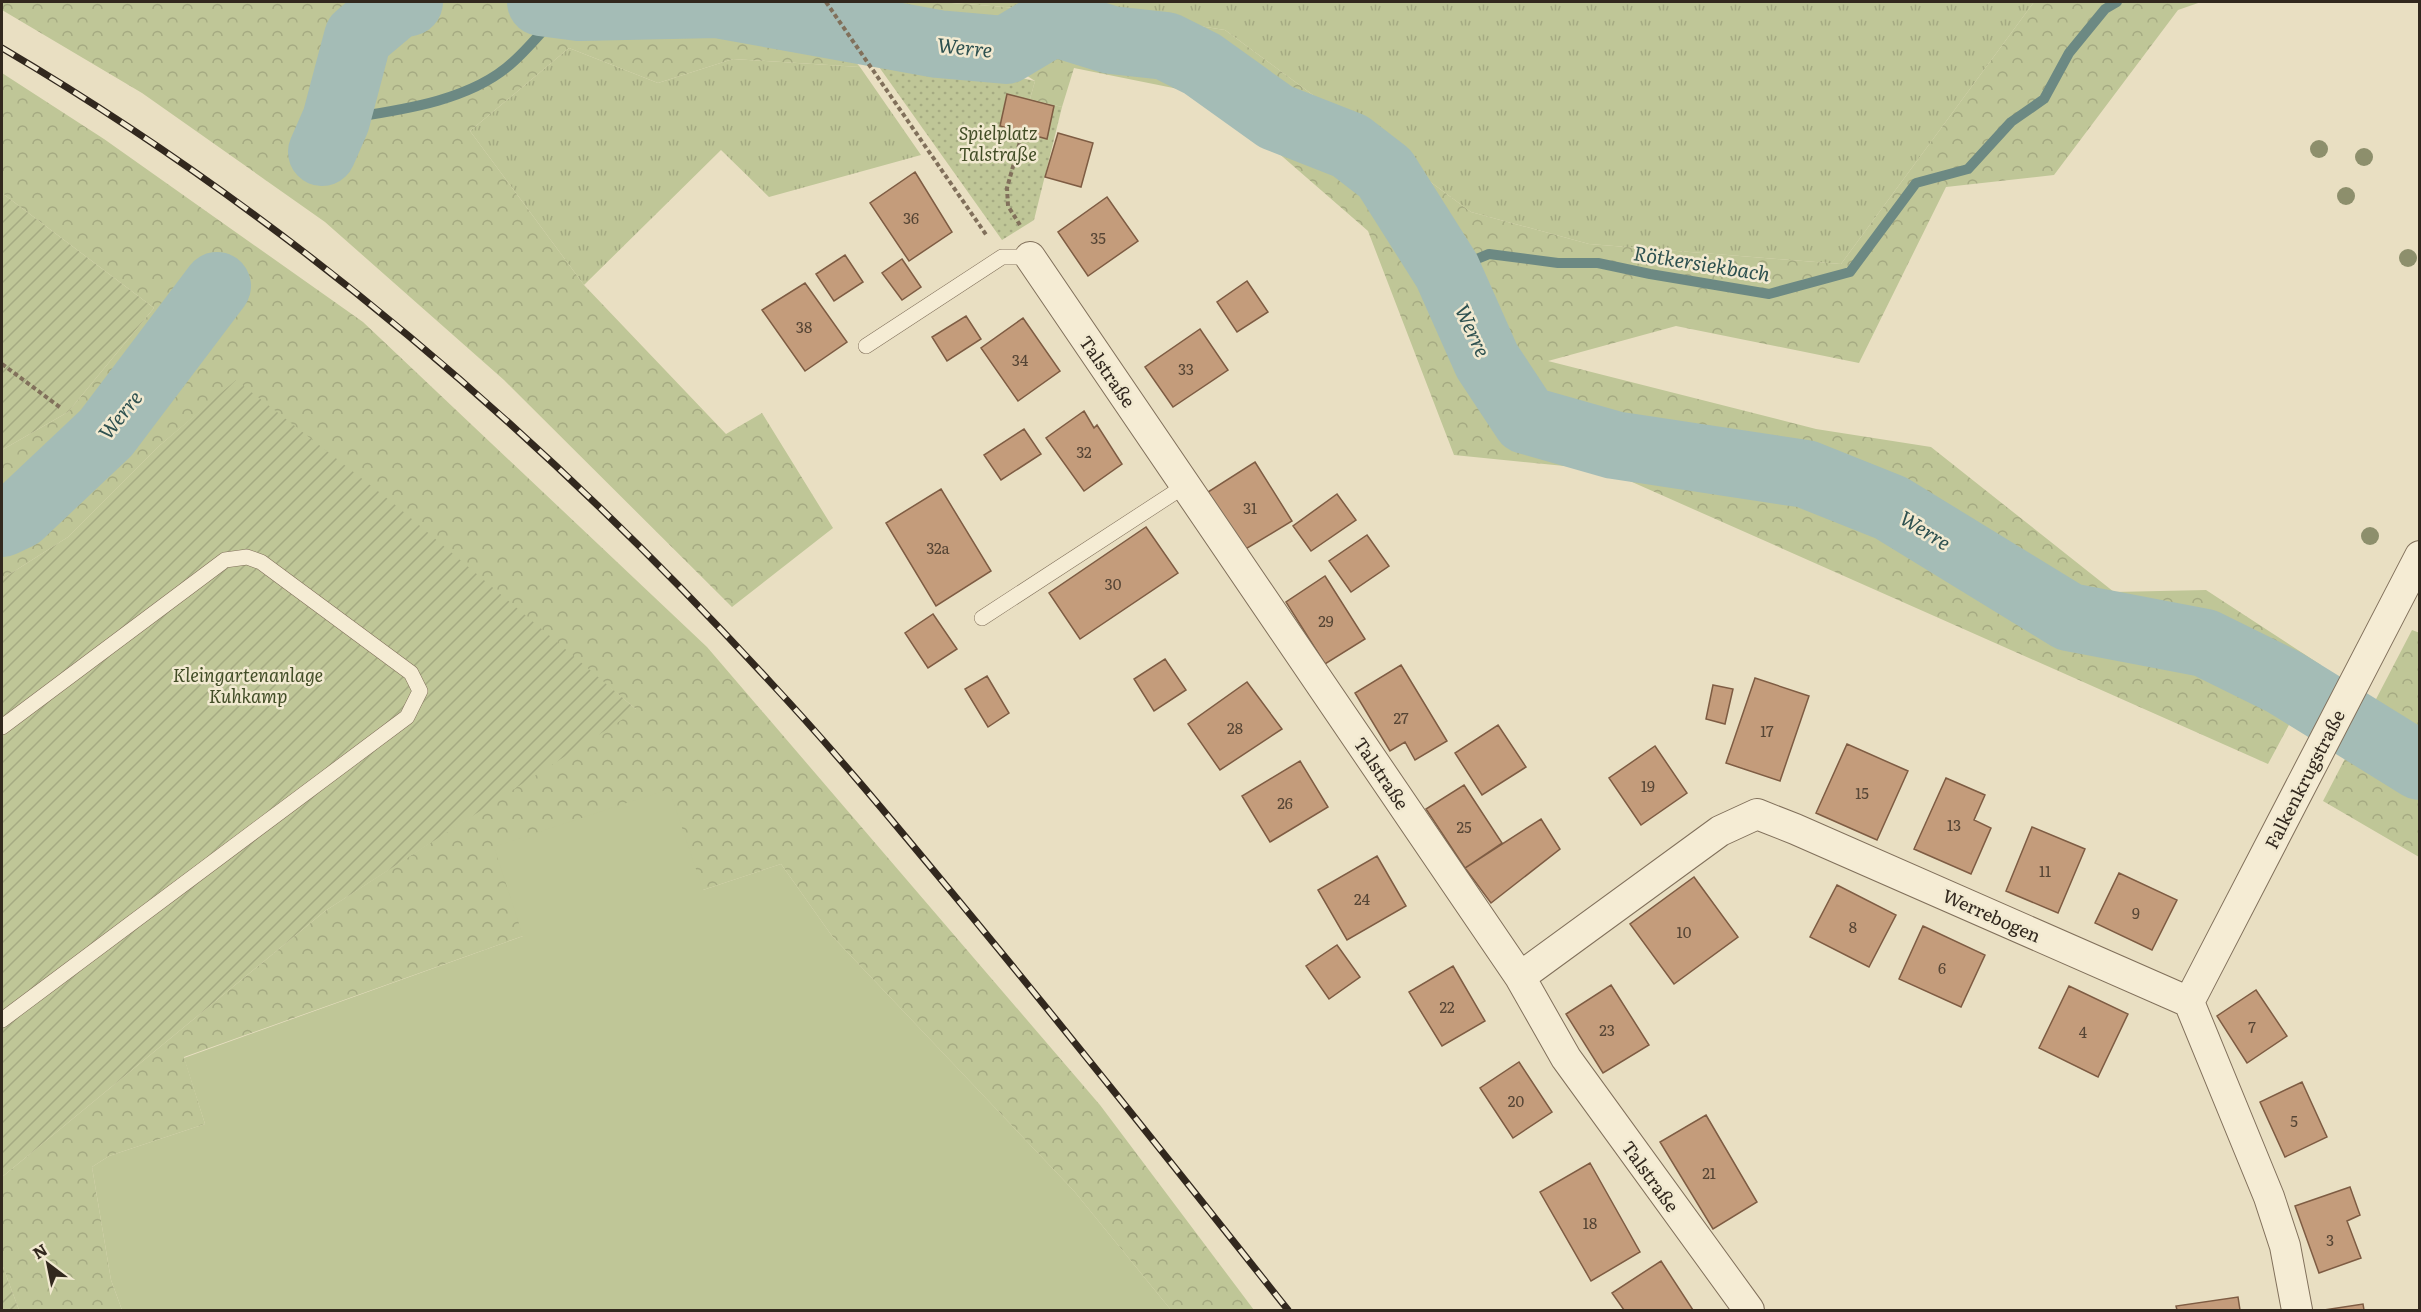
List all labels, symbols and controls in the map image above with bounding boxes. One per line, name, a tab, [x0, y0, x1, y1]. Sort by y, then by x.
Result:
water label: Werre	[936, 28, 994, 64]
park label: Spielplatz Talstraße	[959, 119, 1038, 167]
house number: 36	[903, 206, 919, 229]
house number: 35	[1090, 226, 1106, 249]
water label: Rötkersiekbach	[1632, 236, 1773, 288]
water label: Werre	[1449, 299, 1499, 361]
house number: 38	[796, 315, 812, 338]
street label: Talstraße	[1073, 330, 1143, 412]
house number: 34	[1012, 348, 1028, 371]
house number: 33	[1178, 357, 1194, 380]
water label: Werre	[90, 383, 148, 445]
house number: 32	[1076, 440, 1092, 463]
house number: 31	[1243, 496, 1257, 519]
water label: Werre	[1895, 502, 1957, 556]
house number: 32a	[926, 536, 951, 559]
house number: 30	[1105, 572, 1122, 595]
house number: 29	[1318, 609, 1334, 632]
park label: Kleingartenanlage Kuhkamp	[173, 661, 323, 709]
street label: Falkenkrugstraße	[2257, 705, 2351, 853]
house number: 27	[1393, 706, 1409, 729]
house number: 28	[1227, 716, 1243, 739]
house number: 17	[1760, 719, 1774, 742]
street label: Talstraße	[1348, 731, 1416, 815]
house number: 19	[1641, 774, 1655, 797]
house number: 15	[1855, 781, 1869, 804]
house number: 26	[1277, 791, 1293, 814]
house number: 13	[1947, 813, 1961, 836]
house number: 25	[1456, 815, 1472, 838]
house number: 11	[2039, 859, 2051, 882]
street label: Werrebogen	[1939, 881, 2046, 949]
house number: 24	[1354, 887, 1370, 910]
house number: 9	[2132, 901, 2140, 924]
house number: 8	[1849, 915, 1857, 938]
house number: 10	[1677, 920, 1692, 943]
house number: 6	[1938, 956, 1946, 979]
house number: 22	[1439, 995, 1455, 1018]
house number: 7	[2248, 1015, 2256, 1038]
house number: 23	[1599, 1018, 1615, 1041]
house number: 4	[2079, 1020, 2087, 1043]
house number: 20	[1508, 1089, 1524, 1112]
house number: 5	[2290, 1109, 2298, 1132]
street label: Talstraße	[1616, 1135, 1686, 1217]
house number: 21	[1702, 1161, 1716, 1184]
house number: 18	[1583, 1211, 1597, 1234]
house number: 3	[2326, 1228, 2334, 1251]
north arrow	[18, 1234, 78, 1294]
text: N	[27, 1237, 52, 1264]

